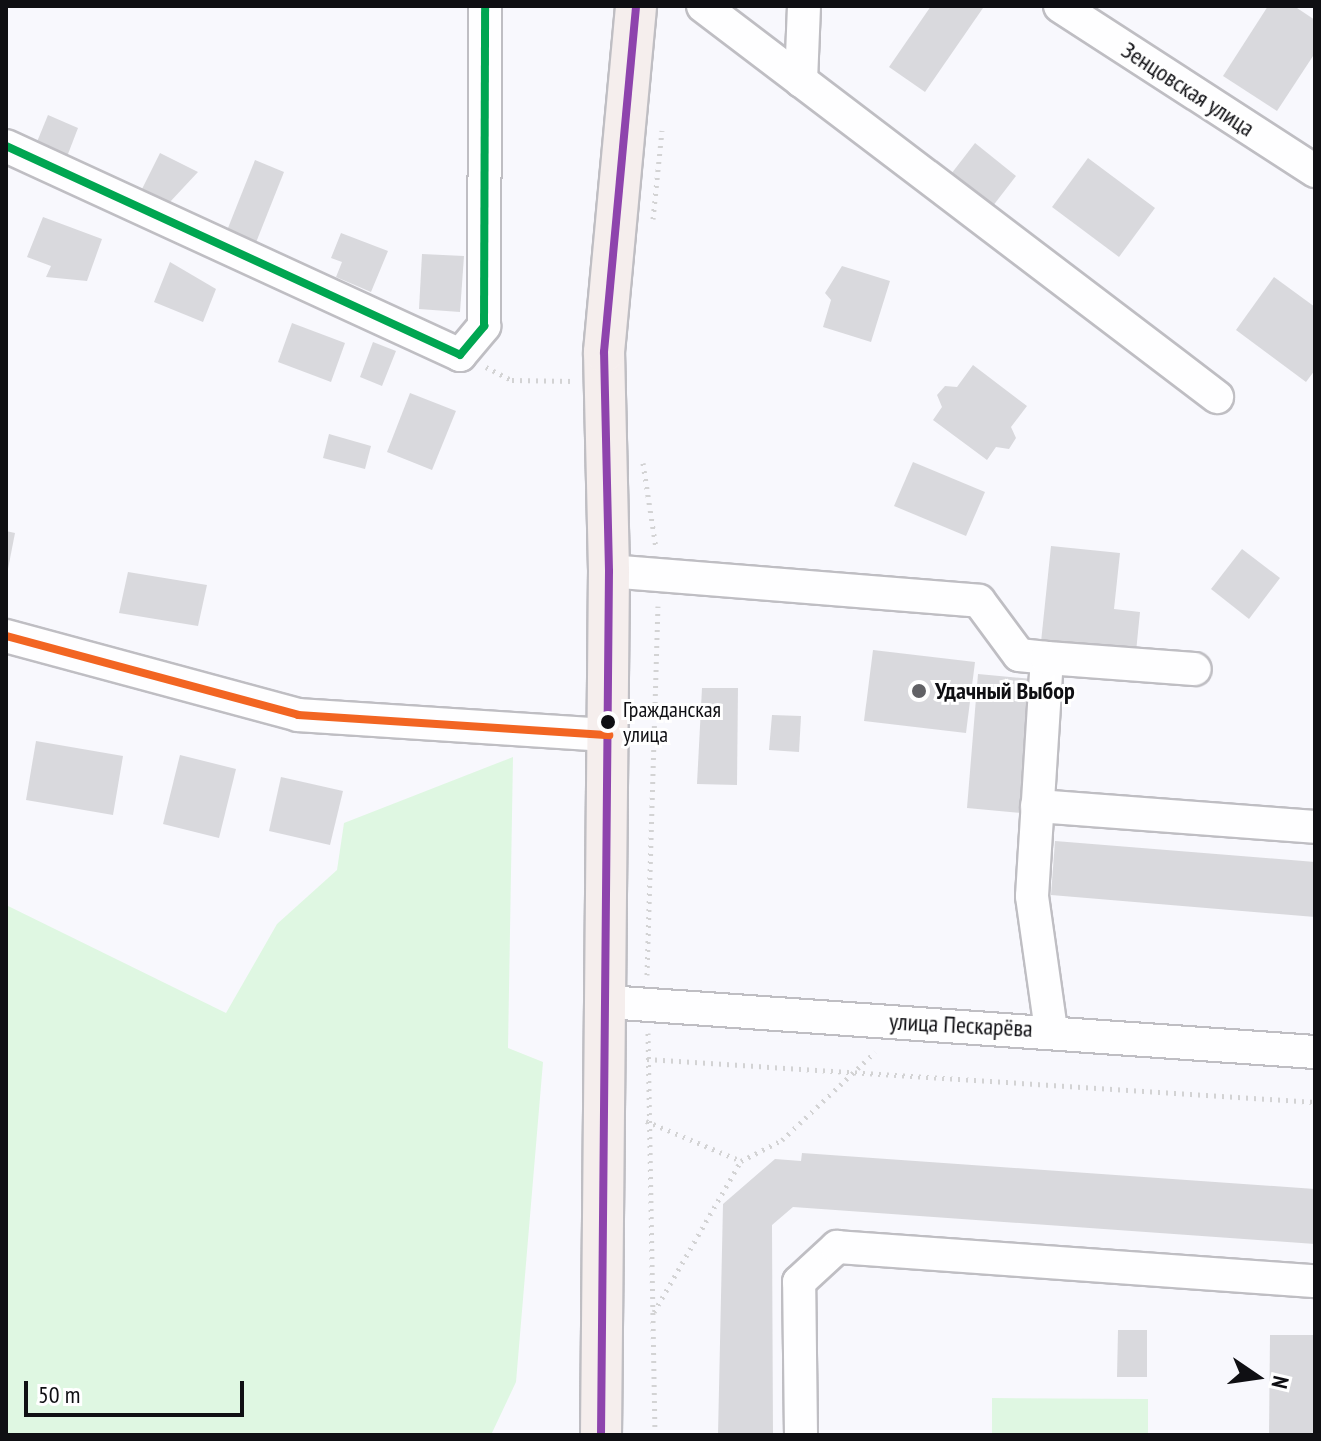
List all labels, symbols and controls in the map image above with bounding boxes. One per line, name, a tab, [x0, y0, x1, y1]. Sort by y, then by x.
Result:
street label: Зенцовская улица	[1116, 35, 1260, 143]
place label: Удачный Выбор	[935, 677, 1075, 705]
marker: Удачный Выбор	[910, 682, 928, 700]
place label: Гражданская улица	[623, 696, 721, 748]
marker: Гражданская улица	[600, 714, 616, 730]
street label: улица Пескарёва	[888, 1007, 1034, 1043]
north arrow	[1217, 1337, 1297, 1417]
scale bar	[28, 1365, 248, 1415]
text: N	[1265, 1373, 1295, 1391]
text: 50 m	[38, 1379, 80, 1410]

